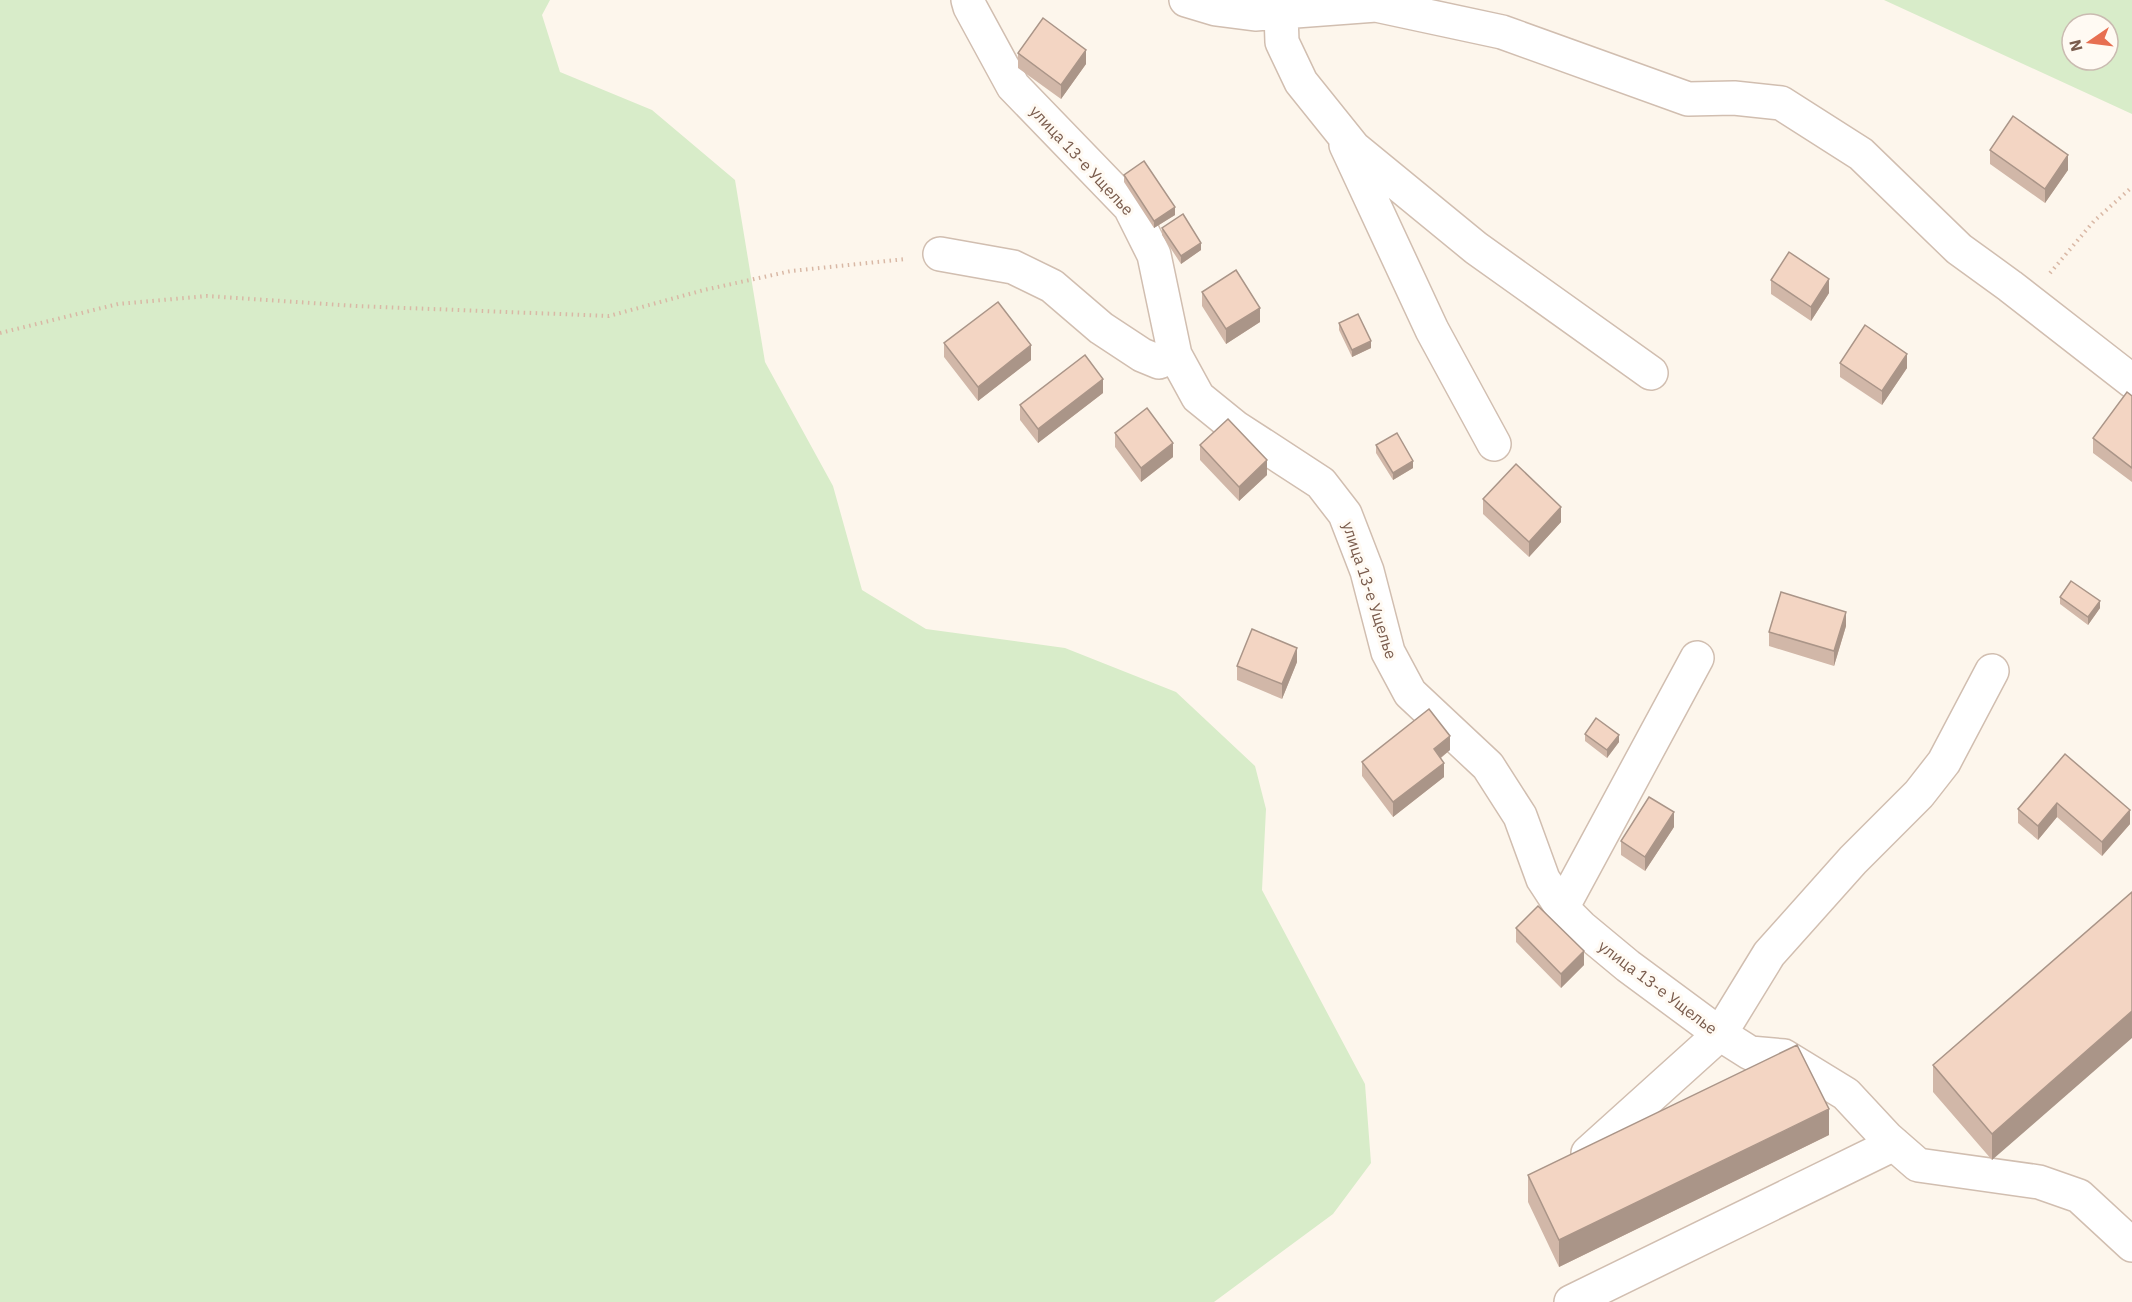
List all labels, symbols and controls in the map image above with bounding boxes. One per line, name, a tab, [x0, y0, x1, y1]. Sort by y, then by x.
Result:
north arrow	[2060, 12, 2120, 72]
text: N	[2064, 38, 2087, 54]
street label: улица 13-е Ущелье	[1026, 101, 1138, 219]
street label: улица 13-е Ущелье	[1338, 519, 1402, 662]
street label: улица 13-е Ущелье	[1595, 936, 1721, 1038]

